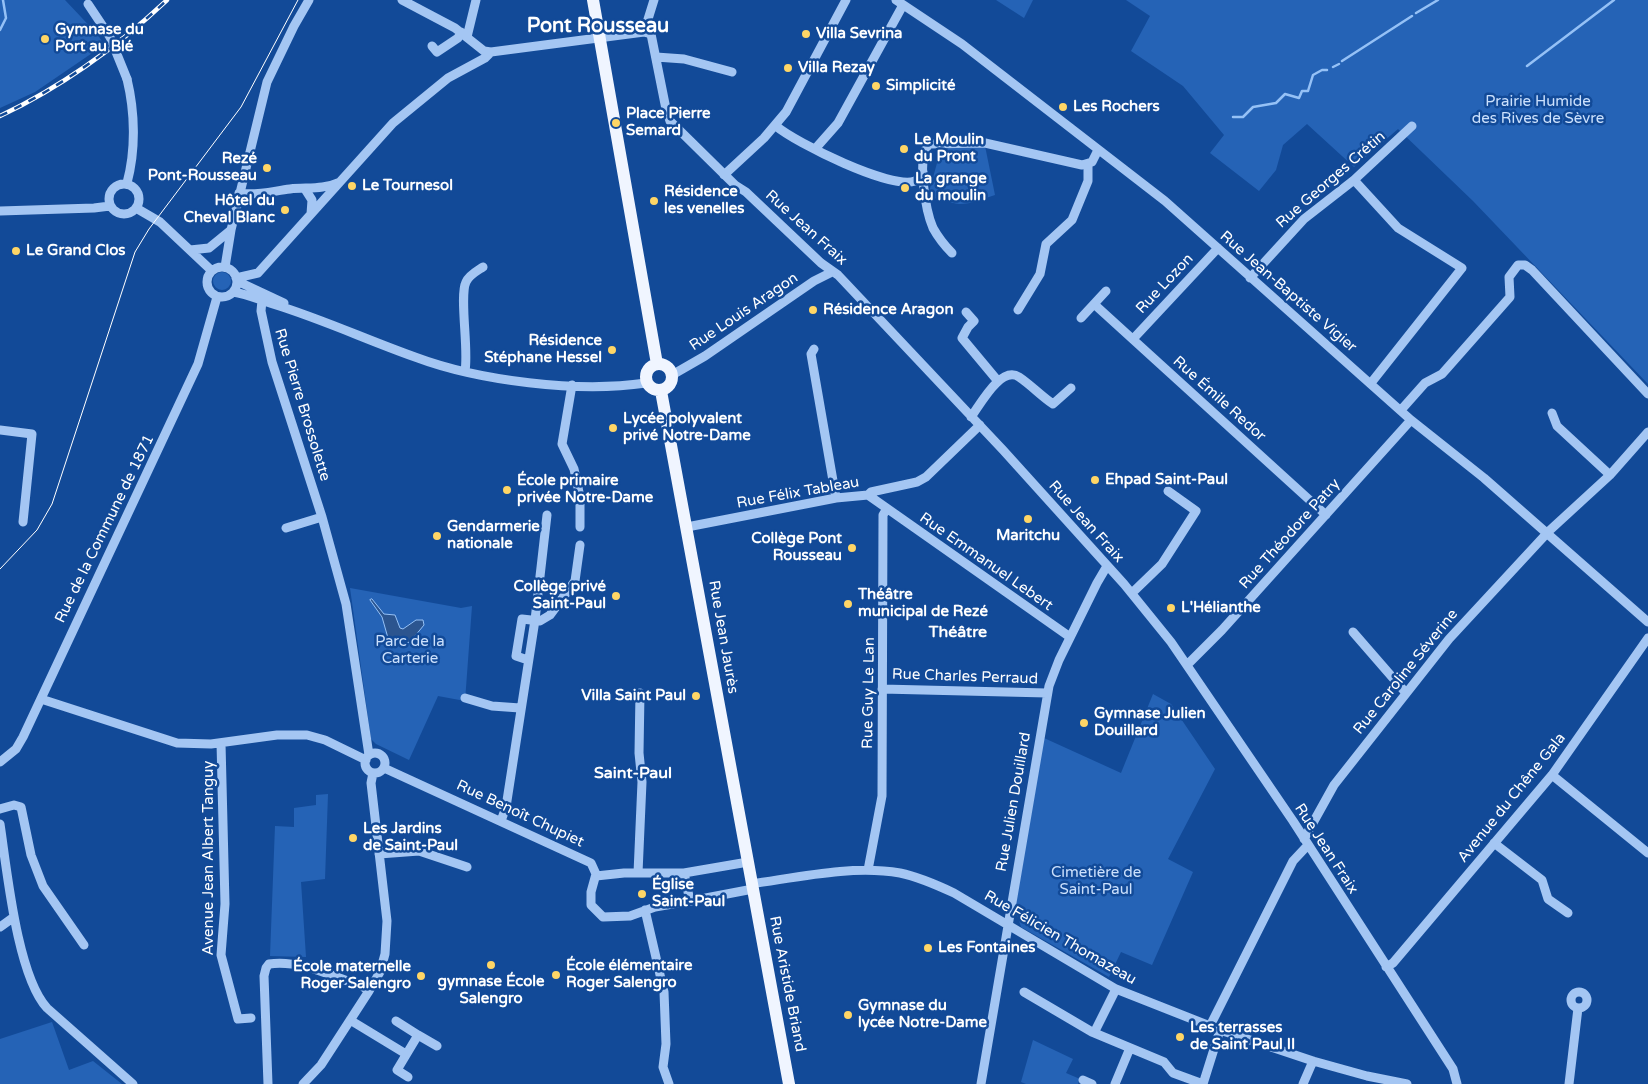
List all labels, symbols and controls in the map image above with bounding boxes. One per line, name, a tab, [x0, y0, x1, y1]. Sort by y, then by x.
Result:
district label: Pont Rousseau	[527, 15, 669, 39]
place label: Gymnase du Port au Blé	[55, 21, 144, 56]
place label: Villa Sevrina	[816, 25, 902, 43]
marker: Villa Sevrina	[800, 28, 812, 40]
marker: Gymnase du Port au Blé	[39, 33, 51, 45]
place label: Villa Rezay	[798, 59, 875, 77]
marker: Villa Rezay	[782, 62, 794, 74]
place label: Simplicité	[886, 77, 955, 95]
marker: Simplicité	[870, 80, 882, 92]
park label: Prairie Humide des Rives de Sèvre	[1472, 93, 1604, 128]
place label: Les Rochers	[1073, 98, 1160, 116]
marker: Les Rochers	[1057, 101, 1069, 113]
place label: Place Pierre Semard	[626, 105, 710, 140]
marker: Place Pierre Semard	[610, 117, 622, 129]
street label: Rue Georges Crétin	[1273, 128, 1389, 232]
place label: Le Moulin du Pront	[914, 131, 984, 166]
marker: Le Moulin du Pront	[898, 143, 910, 155]
place label: Rezé Pont-Rousseau	[148, 150, 257, 185]
marker: Rezé Pont-Rousseau	[261, 162, 273, 174]
place label: La grange du moulin	[915, 170, 987, 205]
place label: Le Tournesol	[362, 177, 453, 195]
marker: Le Tournesol	[346, 180, 358, 192]
marker: La grange du moulin	[899, 182, 911, 194]
place label: Résidence les venelles	[664, 183, 744, 218]
street label: Rue Jean Fraix	[761, 187, 851, 269]
place label: Hôtel du Cheval Blanc	[184, 192, 275, 227]
marker: Résidence les venelles	[648, 195, 660, 207]
marker: Hôtel du Cheval Blanc	[279, 204, 291, 216]
street label: Rue Jean-Baptiste Vigier	[1216, 228, 1360, 356]
place label: Le Grand Clos	[26, 242, 126, 260]
marker: Le Grand Clos	[10, 245, 22, 257]
street label: Rue Lozon	[1133, 250, 1197, 318]
street label: Rue Louis Aragon	[686, 269, 802, 355]
place label: Résidence Aragon	[823, 301, 954, 319]
marker: Résidence Aragon	[807, 304, 819, 316]
street label: Rue Pierre Brossolette	[270, 327, 334, 483]
place label: Résidence Stéphane Hessel	[484, 332, 602, 367]
marker: Résidence Stéphane Hessel	[606, 344, 618, 356]
street label: Rue Émile Redor	[1169, 353, 1269, 445]
place label: Lycée polyvalent privé Notre-Dame	[623, 410, 751, 445]
marker: Lycée polyvalent privé Notre-Dame	[607, 422, 619, 434]
street label: Rue de la Commune de 1871	[52, 432, 158, 626]
place label: Ehpad Saint-Paul	[1105, 471, 1228, 489]
place label: École primaire privée Notre-Dame	[517, 472, 653, 507]
street label: Rue Félix Tableau	[735, 473, 861, 513]
marker: Ehpad Saint-Paul	[1089, 474, 1101, 486]
street label: Rue Théodore Patry	[1236, 475, 1344, 593]
street label: Rue Jean Fraix	[1045, 477, 1127, 567]
marker: École primaire privée Notre-Dame	[501, 484, 513, 496]
street label: Rue Emmanuel Lebert	[916, 509, 1056, 615]
marker: Maritchu	[1022, 513, 1034, 525]
place label: Gendarmerie nationale	[447, 518, 540, 553]
place label: Maritchu	[996, 527, 1060, 545]
marker: Gendarmerie nationale	[431, 530, 443, 542]
place label: Collège Pont Rousseau	[751, 530, 842, 565]
marker: Collège Pont Rousseau	[846, 542, 858, 554]
place label: Collège privé Saint-Paul	[514, 578, 606, 613]
street label: Rue Jean Jaurès	[704, 579, 742, 695]
place label: Théâtre municipal de Rezé	[858, 586, 988, 621]
marker: Collège privé Saint-Paul	[610, 590, 622, 602]
marker: Théâtre municipal de Rezé	[842, 598, 854, 610]
place label: L'Hélianthe	[1181, 599, 1261, 617]
marker: L'Hélianthe	[1165, 602, 1177, 614]
street label: Rue Caroline Séverine	[1350, 606, 1462, 738]
district label: Théâtre	[929, 623, 987, 643]
park label: Parc de la Carterie	[375, 633, 445, 668]
street label: Rue Guy Le Lan	[859, 637, 879, 749]
street label: Rue Charles Perraud	[892, 665, 1038, 689]
place label: Villa Saint Paul	[581, 687, 686, 705]
marker: Villa Saint Paul	[690, 690, 702, 702]
place label: Gymnase Julien Douillard	[1094, 705, 1206, 740]
marker: Gymnase Julien Douillard	[1078, 717, 1090, 729]
street label: Avenue du Chêne Gala	[1454, 730, 1570, 866]
street label: Rue Julien Douillard	[993, 731, 1035, 873]
street label: Avenue Jean Albert Tanguy	[200, 761, 218, 955]
district label: Saint-Paul	[594, 764, 672, 784]
street label: Rue Benoît Chupiet	[453, 777, 587, 851]
street label: Rue Jean Fraix	[1290, 801, 1362, 897]
place label: Les Jardins de Saint-Paul	[363, 820, 458, 855]
marker: Les Jardins de Saint-Paul	[347, 832, 359, 844]
park label: Cimetière de Saint-Paul	[1051, 864, 1141, 899]
place label: Église Saint-Paul	[652, 876, 725, 911]
street label: Rue Félicien Thomazeau	[981, 887, 1139, 989]
marker: Église Saint-Paul	[636, 888, 648, 900]
street label: Rue Aristide Briand	[765, 915, 809, 1053]
place label: Les Fontaines	[938, 939, 1036, 957]
marker: Les Fontaines	[922, 942, 934, 954]
place label: École élémentaire Roger Salengro	[566, 957, 692, 992]
place label: École maternelle Roger Salengro	[293, 958, 411, 993]
marker: gymnase École Salengro	[485, 959, 497, 971]
marker: École élémentaire Roger Salengro	[550, 969, 562, 981]
marker: École maternelle Roger Salengro	[415, 970, 427, 982]
place label: gymnase École Salengro	[437, 973, 545, 1008]
place label: Gymnase du lycée Notre-Dame	[858, 997, 987, 1032]
marker: Gymnase du lycée Notre-Dame	[842, 1009, 854, 1021]
place label: Les terrasses de Saint Paul II	[1190, 1019, 1295, 1054]
marker: Les terrasses de Saint Paul II	[1174, 1031, 1186, 1043]

